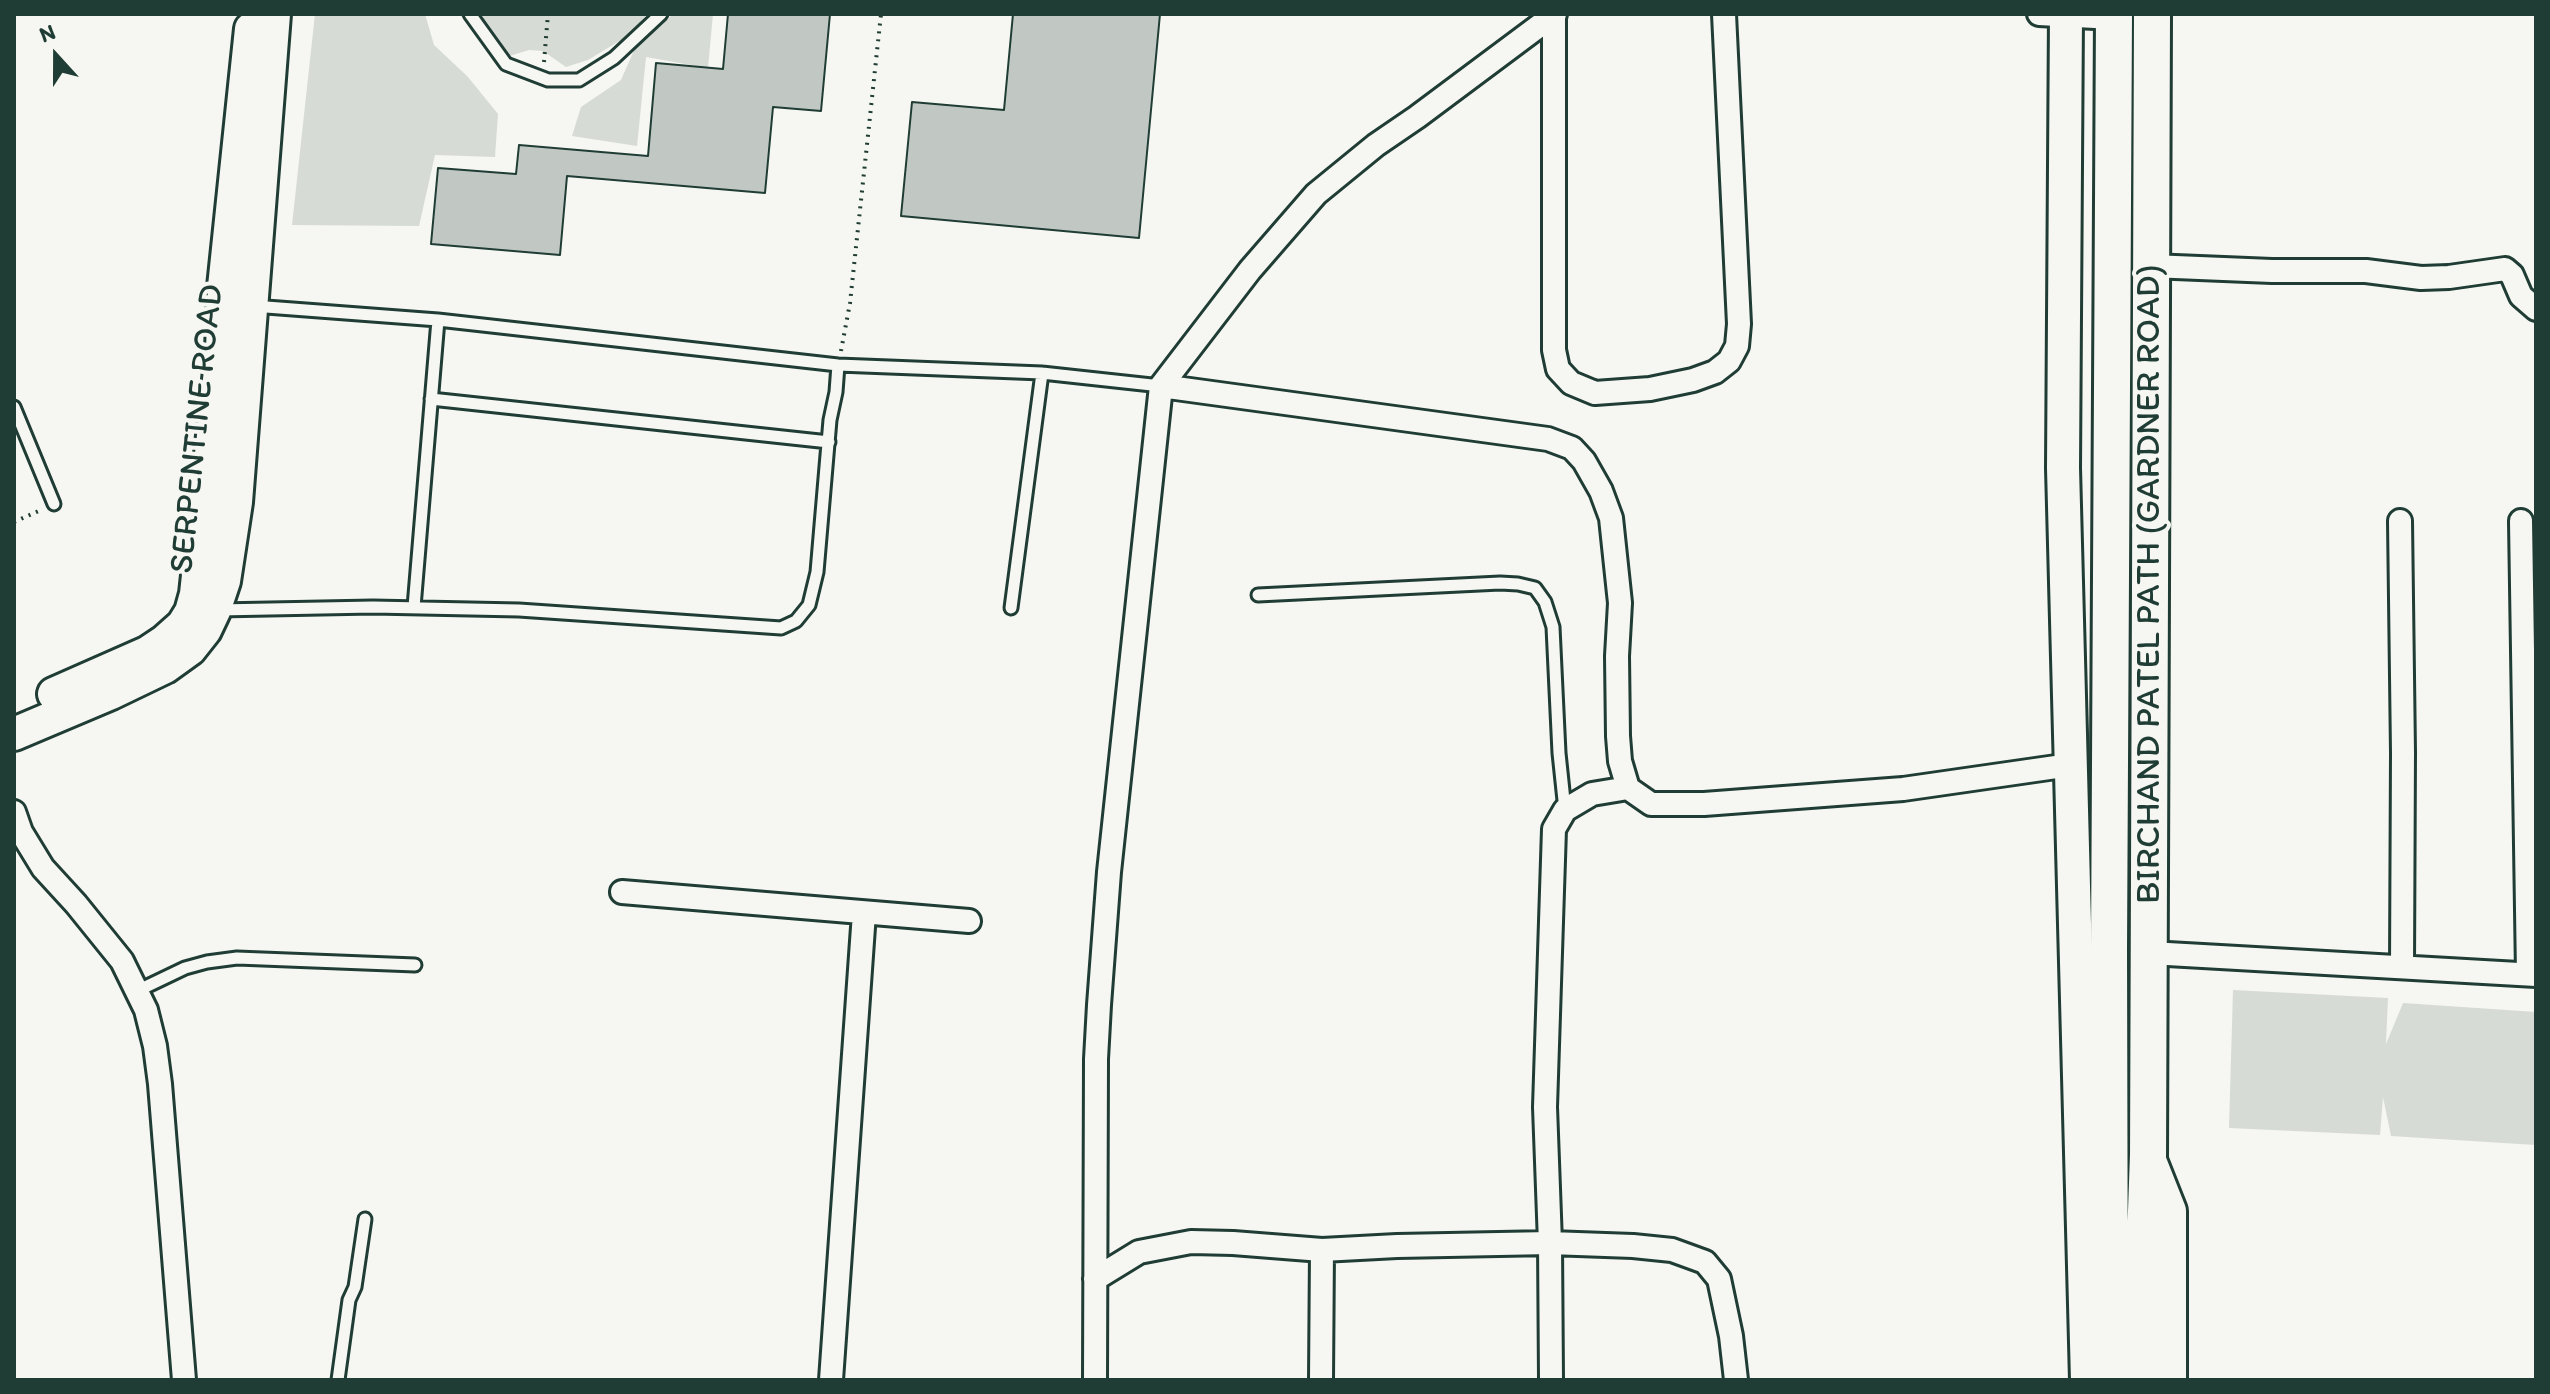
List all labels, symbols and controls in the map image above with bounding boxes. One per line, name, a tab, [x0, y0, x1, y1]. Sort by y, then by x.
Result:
north arrow	[16, 16, 96, 96]
text: N	[35, 18, 59, 48]
street label: BIRCHAND PATEL PATH (GARDNER ROAD)	[2130, 264, 2170, 904]
street label: SERPENTINE ROAD	[163, 282, 233, 576]

